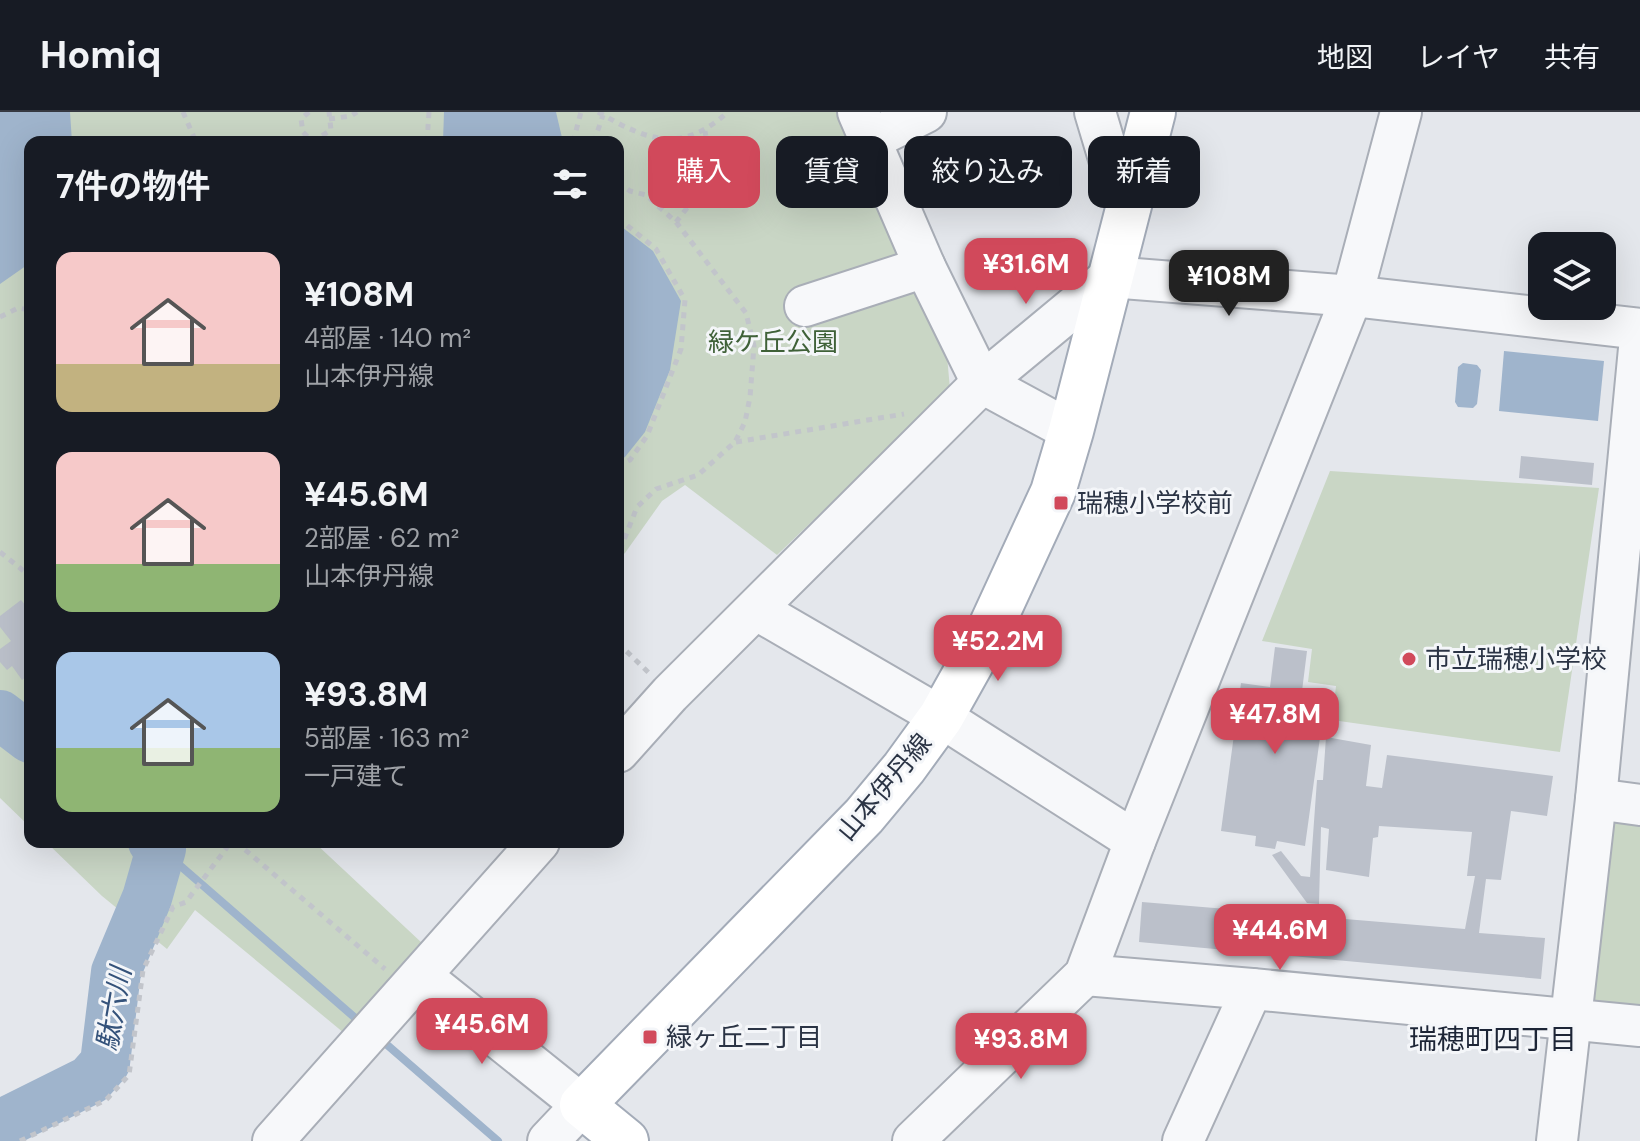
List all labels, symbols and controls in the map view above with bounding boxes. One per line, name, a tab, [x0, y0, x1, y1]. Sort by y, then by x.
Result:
text: Homiq	[40, 30, 161, 80]
text: 地図	[1317, 39, 1373, 76]
text: レイヤ	[1417, 39, 1500, 76]
text: 共有	[1544, 39, 1600, 76]
chip: 購入	[648, 136, 760, 208]
chip: 賃貸	[776, 136, 888, 208]
chip: 絞り込み	[904, 136, 1072, 208]
chip: 新着	[1088, 136, 1200, 208]
icon: filters	[548, 162, 592, 206]
text: 7件の物件	[56, 164, 210, 209]
map controls	[1528, 232, 1616, 320]
button: layers	[1528, 232, 1616, 320]
pin: ¥31.6M	[961, 238, 1091, 306]
text: ¥31.6M	[982, 247, 1070, 281]
pin: ¥108M	[1173, 250, 1285, 318]
text: ¥108M	[1187, 259, 1271, 293]
text: ¥108M	[304, 272, 414, 317]
icon: home	[120, 284, 216, 380]
text: 4部屋 · 140 m²	[304, 321, 471, 355]
park label: 緑ケ丘公園	[708, 325, 838, 359]
text: 山本伊丹線	[304, 359, 434, 393]
text: ¥45.6M	[304, 472, 429, 517]
icon: home	[120, 484, 216, 580]
place label: 瑞穂小学校前	[1077, 486, 1233, 520]
marker: 瑞穂小学校前	[1052, 494, 1070, 512]
text: 2部屋 · 62 m²	[304, 521, 459, 555]
text: 山本伊丹線	[304, 559, 434, 593]
pin: ¥52.2M	[933, 615, 1063, 683]
text: ¥52.2M	[952, 624, 1044, 658]
place label: 市立瑞穂小学校	[1425, 642, 1607, 676]
marker: 市立瑞穂小学校	[1400, 650, 1418, 668]
text: ¥93.8M	[304, 672, 428, 717]
icon: home	[120, 684, 216, 780]
pin: ¥47.8M	[1210, 688, 1340, 756]
text: ¥47.8M	[1229, 697, 1321, 731]
text: 5部屋 · 163 m²	[304, 721, 469, 755]
street label: 山本伊丹線	[829, 726, 939, 848]
text: 一戸建て	[304, 759, 408, 793]
pin: ¥44.6M	[1215, 904, 1345, 972]
text: ¥44.6M	[1232, 913, 1328, 947]
water label: 駄六川	[88, 961, 140, 1054]
pin: ¥45.6M	[417, 998, 547, 1066]
text: ¥45.6M	[434, 1007, 530, 1041]
pin: ¥93.8M	[956, 1013, 1086, 1081]
place label: 緑ヶ丘二丁目	[666, 1020, 822, 1054]
district label: 瑞穂町四丁目	[1409, 1021, 1577, 1058]
text: ¥93.8M	[974, 1022, 1068, 1056]
marker: 緑ヶ丘二丁目	[641, 1028, 659, 1046]

